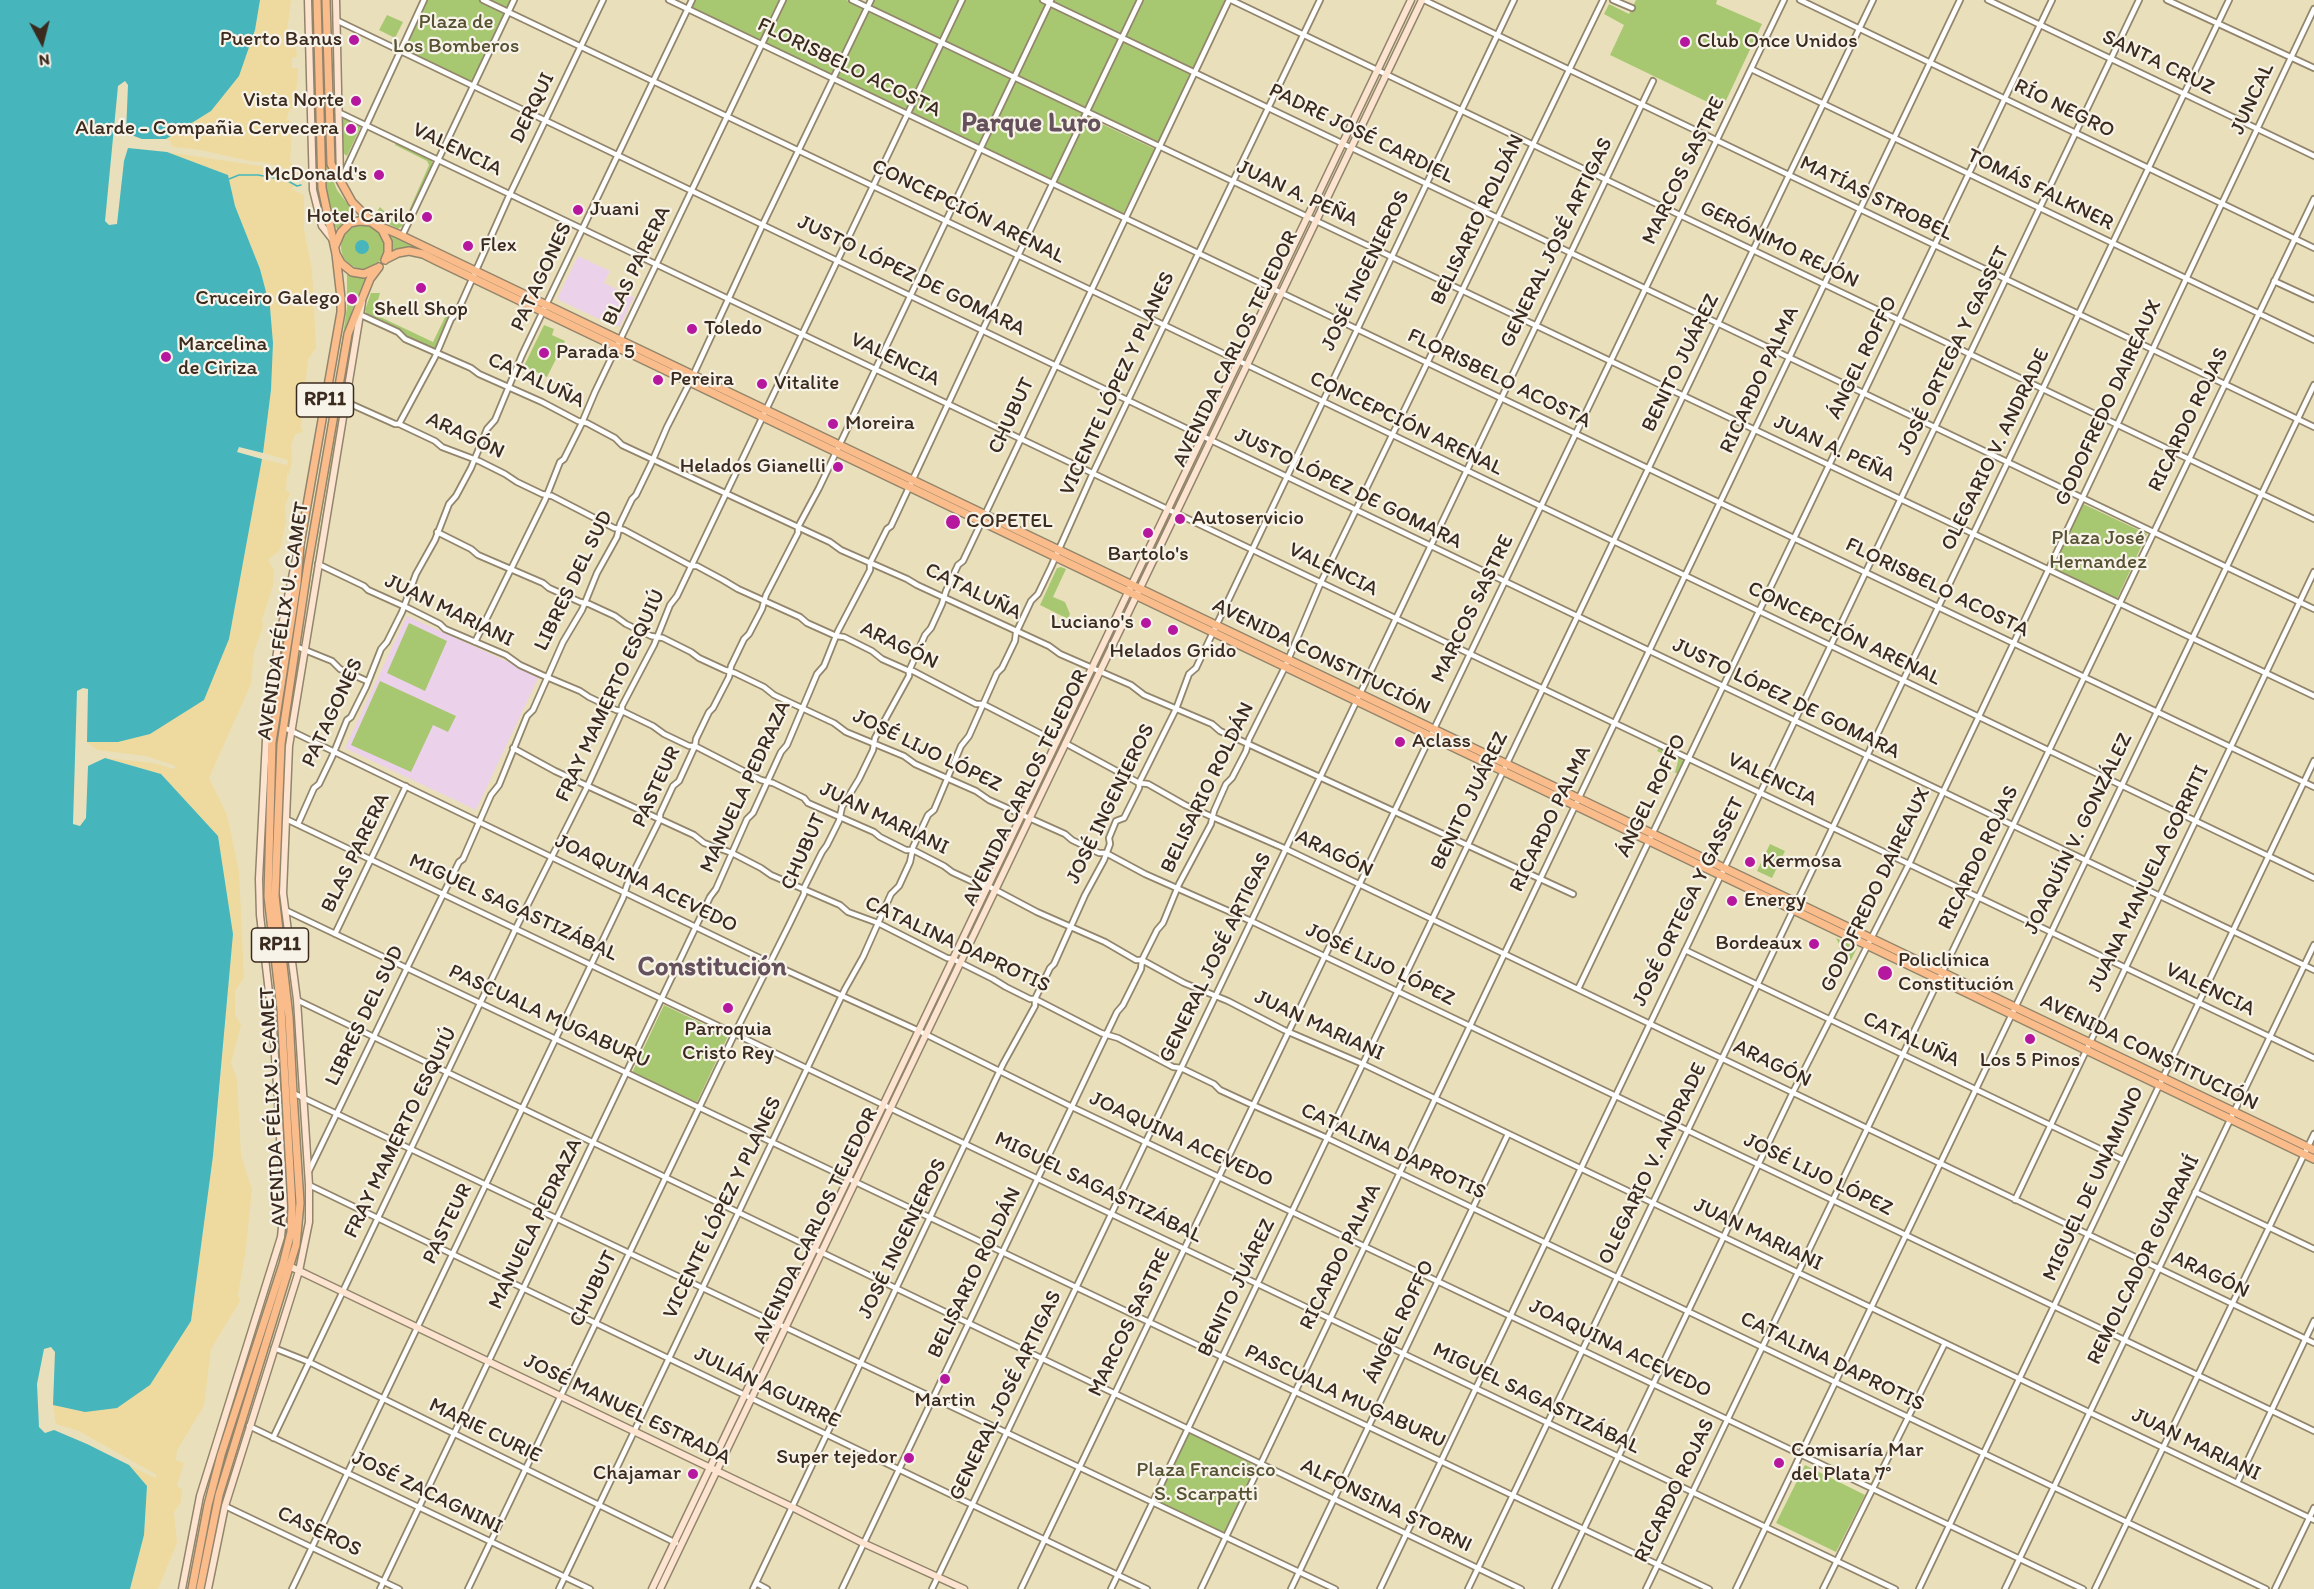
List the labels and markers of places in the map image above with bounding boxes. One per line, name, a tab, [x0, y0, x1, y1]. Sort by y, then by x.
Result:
place label: Puerto Banus	[220, 27, 342, 53]
place label: Club Once Unidos	[1697, 29, 1858, 55]
marker: Puerto Banus	[347, 33, 361, 47]
marker: Club Once Unidos	[1678, 35, 1692, 49]
place label: Vista Norte	[243, 88, 344, 114]
marker: Vista Norte	[349, 94, 363, 108]
place label: Alarde - Compañia Cervecera	[75, 116, 339, 142]
marker: Alarde - Compañia Cervecera	[344, 122, 358, 136]
place label: McDonald's	[264, 162, 367, 188]
marker: McDonald's	[372, 168, 386, 182]
place label: Juani	[590, 197, 639, 223]
marker: Juani	[571, 203, 585, 217]
place label: Hotel Carilo	[307, 204, 415, 230]
marker: Hotel Carilo	[420, 210, 434, 224]
place label: Flex	[480, 233, 517, 259]
marker: Flex	[461, 239, 475, 253]
marker: Shell Shop	[414, 281, 428, 295]
place label: Cruceiro Galego	[195, 286, 340, 312]
marker: Cruceiro Galego	[345, 292, 359, 306]
place label: Shell Shop	[374, 297, 468, 323]
place label: Toledo	[704, 316, 762, 342]
marker: Toledo	[685, 322, 699, 336]
place label: Marcelina de Ciriza	[178, 332, 267, 382]
place label: Parada 5	[556, 340, 635, 366]
marker: Parada 5	[537, 346, 551, 360]
marker: Marcelina de Ciriza	[159, 350, 173, 364]
place label: Pereira	[670, 367, 734, 393]
place label: Vitalite	[774, 371, 839, 397]
marker: Pereira	[651, 373, 665, 387]
marker: Vitalite	[755, 377, 769, 391]
place label: Moreira	[845, 411, 915, 437]
marker: Moreira	[826, 417, 840, 431]
place label: Helados Gianelli	[680, 454, 826, 480]
marker: Helados Gianelli	[831, 460, 845, 474]
place label: Autoservicio	[1192, 506, 1304, 532]
place label: COPETEL	[966, 509, 1052, 535]
marker: Autoservicio	[1173, 512, 1187, 526]
marker: COPETEL	[944, 513, 962, 531]
marker: Bartolo's	[1141, 526, 1155, 540]
place label: Bartolo's	[1107, 542, 1189, 568]
place label: Luciano's	[1051, 610, 1134, 636]
marker: Luciano's	[1139, 616, 1153, 630]
marker: Helados Grido	[1166, 623, 1180, 637]
place label: Helados Grido	[1109, 639, 1237, 665]
place label: Aclass	[1412, 729, 1471, 755]
marker: Aclass	[1393, 735, 1407, 749]
place label: Kermosa	[1762, 849, 1842, 875]
marker: Kermosa	[1743, 855, 1757, 869]
place label: Energy	[1744, 888, 1806, 914]
marker: Energy	[1725, 894, 1739, 908]
place label: Bordeaux	[1715, 931, 1802, 957]
marker: Bordeaux	[1807, 937, 1821, 951]
place label: Policlinica Constitución	[1898, 948, 2014, 998]
marker: Policlinica Constitución	[1876, 964, 1894, 982]
marker: Parroquia Cristo Rey	[721, 1001, 735, 1015]
place label: Parroquia Cristo Rey	[682, 1017, 774, 1067]
marker: Los 5 Pinos	[2023, 1032, 2037, 1046]
place label: Los 5 Pinos	[1980, 1048, 2080, 1074]
marker: Martin	[938, 1372, 952, 1386]
place label: Martin	[915, 1388, 975, 1414]
place label: Comisaría Mar del Plata 7°	[1791, 1438, 1924, 1488]
place label: Super tejedor	[776, 1445, 897, 1471]
marker: Super tejedor	[902, 1451, 916, 1465]
marker: Comisaría Mar del Plata 7°	[1772, 1456, 1786, 1470]
place label: Chajamar	[593, 1461, 681, 1487]
marker: Chajamar	[686, 1467, 700, 1481]

